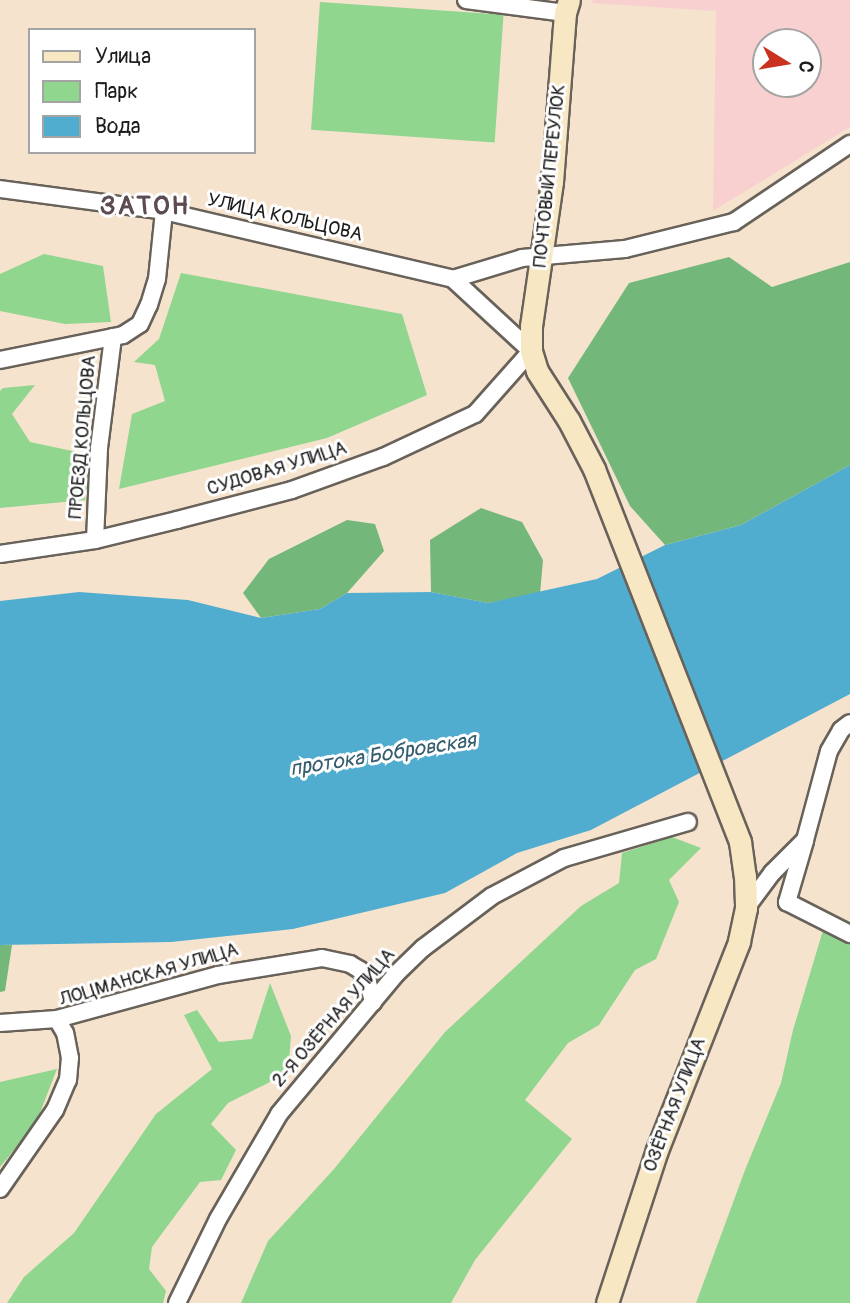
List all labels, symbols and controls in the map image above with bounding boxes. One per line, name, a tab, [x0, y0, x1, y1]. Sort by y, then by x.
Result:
legend	[28, 28, 256, 154]
north arrow	[752, 28, 822, 98]
text: Улица	[95, 43, 151, 70]
text: С	[793, 59, 819, 75]
text: Парк	[95, 78, 138, 105]
street label: ПОЧТОВЫЙ ПЕРЕУЛОК	[529, 83, 571, 269]
text: Вода	[95, 113, 141, 140]
street label: УЛИЦА КОЛЬЦОВА	[205, 189, 365, 247]
district label: ЗАТОН	[101, 191, 189, 223]
street label: ПРОЕЗД КОЛЬЦОВА	[64, 354, 102, 520]
street label: СУДОВАЯ УЛИЦА	[204, 437, 350, 501]
water label: протока Бобровская	[288, 728, 478, 782]
street label: ЛОЦМАНСКАЯ УЛИЦА	[57, 939, 241, 1011]
street label: 2-Я ОЗЁРНАЯ УЛИЦА	[268, 944, 400, 1092]
street label: ОЗЁРНАЯ УЛИЦА	[639, 1034, 711, 1176]

